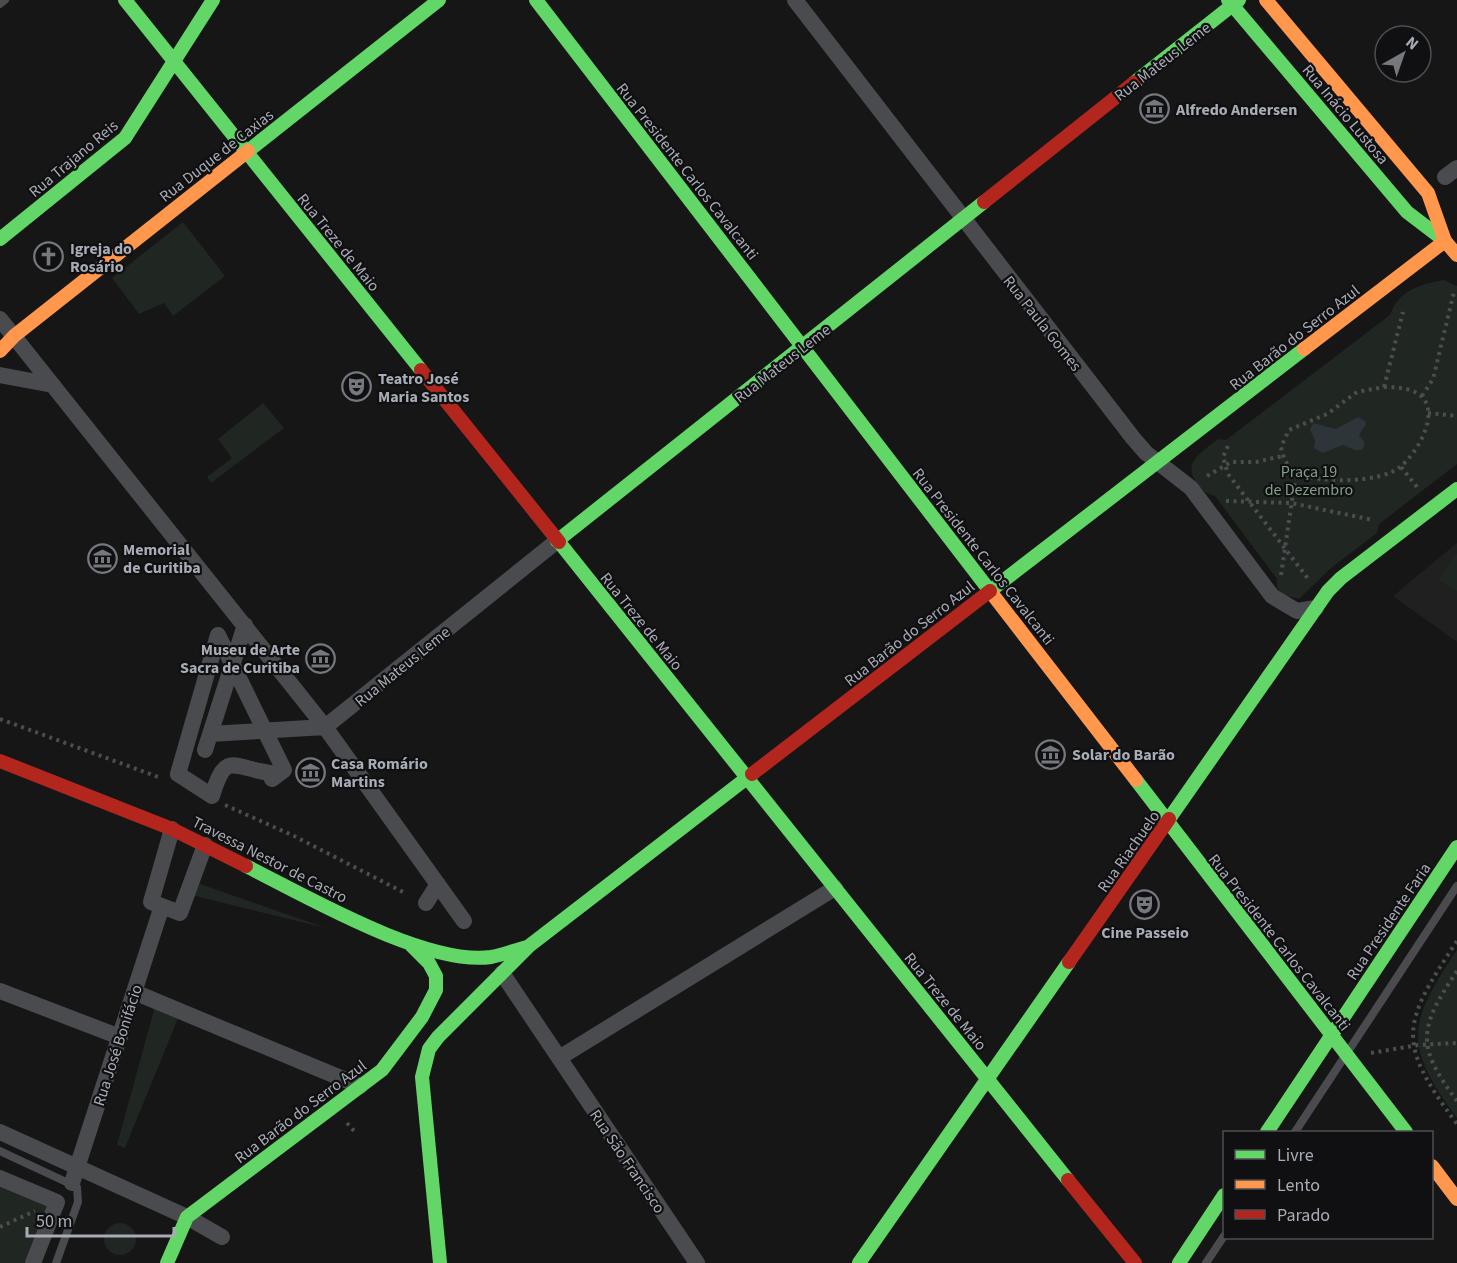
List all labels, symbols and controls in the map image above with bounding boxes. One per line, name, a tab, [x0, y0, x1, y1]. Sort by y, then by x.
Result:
street label: Rua Mateus Leme	[1110, 17, 1216, 106]
north arrow	[1373, 24, 1433, 84]
text: N	[1401, 31, 1423, 55]
street label: Rua Inácio Lustosa	[1297, 60, 1394, 169]
street label: Rua Presidente Carlos Cavalcanti	[611, 78, 763, 265]
museum icon: Alfredo Andersen	[1139, 93, 1171, 125]
place label: Alfredo Andersen	[1175, 99, 1297, 121]
street label: Rua Duque de Caxias	[155, 104, 279, 207]
street label: Rua Trajano Reis	[24, 115, 123, 203]
street label: Rua Treze de Maio	[292, 189, 385, 296]
place label: Igreja do Rosário	[70, 238, 132, 278]
church icon: Igreja do Rosário	[33, 241, 65, 273]
street label: Rua Paula Gomes	[998, 271, 1087, 376]
street label: Rua Barão do Serro Azul	[1225, 280, 1364, 396]
street label: Rua Mateus Leme	[730, 319, 836, 408]
place label: Teatro José Maria Santos	[378, 368, 469, 408]
theatre icon: Teatro José Maria Santos	[341, 371, 373, 403]
park label: Praça 19 de Dezembro	[1265, 461, 1353, 501]
street label: Rua Presidente Carlos Cavalcanti	[907, 463, 1059, 650]
place label: Memorial de Curitiba	[123, 539, 201, 579]
museum icon: Memorial de Curitiba	[86, 542, 118, 574]
street label: Rua Treze de Maio	[595, 568, 688, 675]
street label: Rua Barão do Serro Azul	[840, 576, 979, 692]
street label: Rua Mateus Leme	[350, 621, 455, 712]
place label: Museu de Arte Sacra de Curitiba	[180, 639, 300, 679]
museum icon: Museu de Arte Sacra de Curitiba	[305, 642, 337, 674]
museum icon: Solar do Barão	[1035, 738, 1067, 770]
place label: Solar do Barão	[1072, 744, 1175, 766]
place label: Casa Romário Martins	[331, 753, 428, 793]
museum icon: Casa Romário Martins	[294, 756, 326, 788]
street label: Rua Riachuelo	[1092, 806, 1165, 897]
street label: Travessa Nestor de Castro	[188, 811, 351, 909]
street label: Rua Presidente Carlos Cavalcanti	[1203, 849, 1355, 1036]
street label: Rua Presidente Faria	[1341, 859, 1436, 984]
theatre icon: Cine Passeio	[1129, 888, 1161, 920]
place label: Cine Passeio	[1101, 922, 1189, 944]
street label: Rua Treze de Maio	[899, 948, 992, 1055]
street label: Rua José Bonifácio	[88, 982, 148, 1109]
street label: Rua Barão do Serro Azul	[230, 1055, 371, 1169]
street label: Rua São Francisco	[584, 1105, 670, 1218]
legend	[1223, 1131, 1433, 1239]
text: Livre	[1277, 1143, 1314, 1168]
text: Lento	[1277, 1173, 1320, 1198]
scale bar	[27, 1200, 174, 1238]
text: Parado	[1277, 1203, 1330, 1228]
text: 50 m	[36, 1209, 72, 1234]

